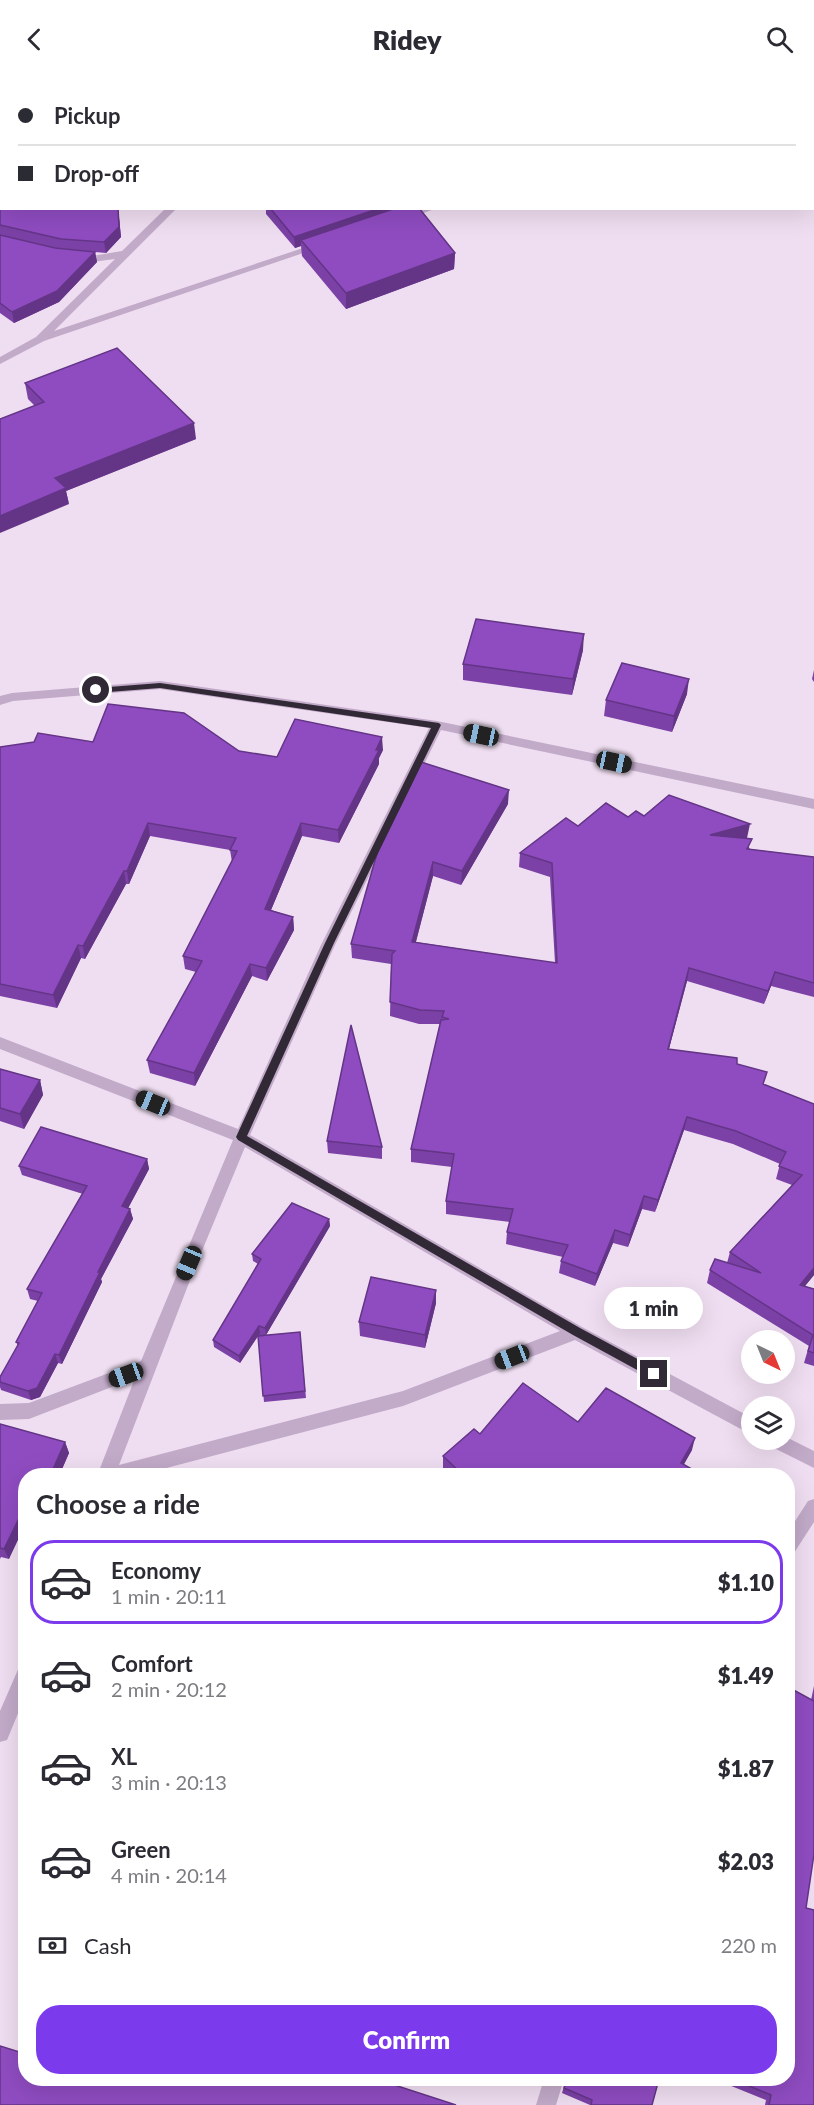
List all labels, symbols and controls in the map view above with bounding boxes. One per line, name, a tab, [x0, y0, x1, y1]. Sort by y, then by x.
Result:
icon: back	[18, 23, 51, 56]
text: Ridey	[373, 23, 441, 56]
icon: search	[763, 23, 796, 56]
text: Pickup	[54, 102, 120, 129]
text: Drop-off	[54, 160, 139, 187]
route start	[82, 676, 109, 703]
car	[462, 722, 500, 748]
car	[595, 749, 633, 775]
car	[133, 1088, 173, 1118]
car	[174, 1243, 204, 1283]
callout: 1 min	[604, 1287, 704, 1329]
text: 1 min	[629, 1296, 678, 1320]
north arrow	[741, 1330, 795, 1384]
map controls	[741, 1330, 795, 1450]
car	[492, 1342, 532, 1372]
car	[106, 1360, 146, 1390]
route end	[640, 1360, 667, 1387]
button: layers	[741, 1396, 795, 1450]
text: Choose a ride	[36, 1487, 200, 1520]
icon: car	[39, 1555, 93, 1609]
text: Economy	[111, 1557, 201, 1584]
text: $1.10	[718, 1569, 774, 1596]
text: 1 min · 20:11	[111, 1584, 227, 1608]
icon: car	[39, 1648, 93, 1702]
text: Comfort	[111, 1650, 193, 1677]
text: $1.49	[718, 1662, 774, 1689]
text: 2 min · 20:12	[111, 1677, 227, 1701]
icon: car	[39, 1741, 93, 1795]
text: XL	[111, 1743, 137, 1770]
text: $1.87	[718, 1755, 774, 1782]
text: 3 min · 20:13	[111, 1770, 227, 1794]
icon: car	[39, 1834, 93, 1888]
text: Green	[111, 1836, 171, 1863]
text: $2.03	[718, 1848, 774, 1875]
text: 4 min · 20:14	[111, 1863, 227, 1887]
icon: cash	[36, 1929, 69, 1962]
text: Cash	[84, 1932, 131, 1959]
text: 220 m	[721, 1933, 777, 1957]
button: Confirm	[36, 2005, 777, 2074]

